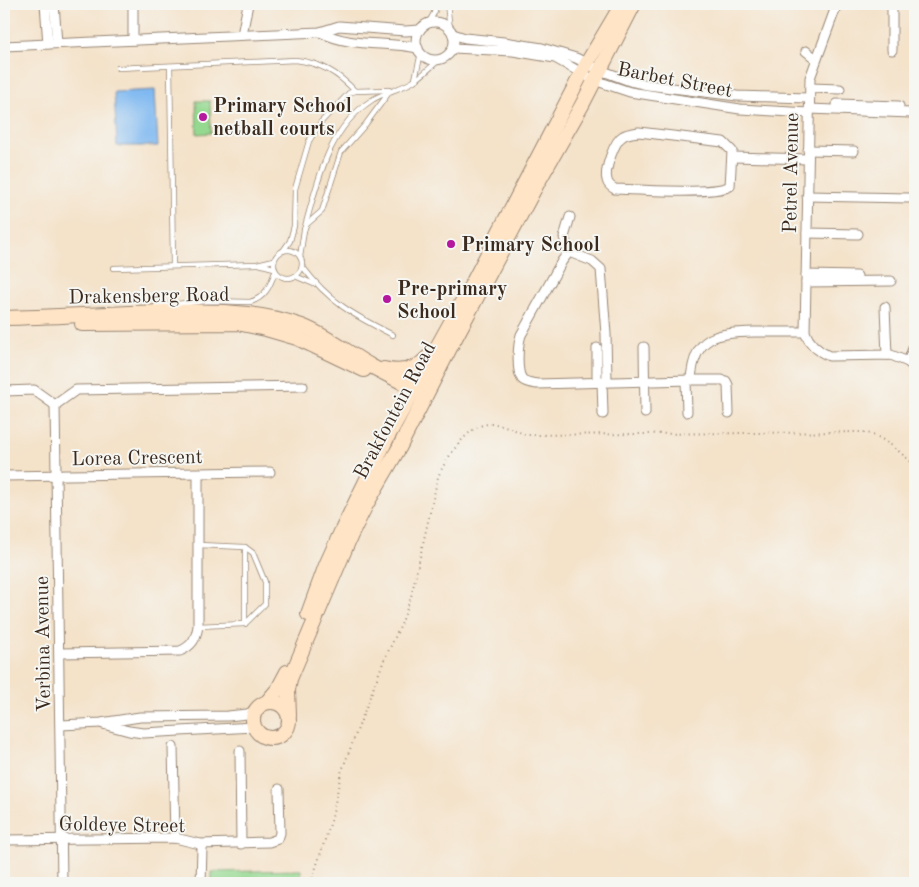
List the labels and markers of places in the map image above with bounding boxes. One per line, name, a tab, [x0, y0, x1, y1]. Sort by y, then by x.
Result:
place label: Primary School netball courts	[213, 97, 352, 140]
marker: Primary School netball courts	[197, 111, 209, 123]
place label: Primary School	[461, 236, 600, 256]
marker: Primary School	[445, 238, 457, 250]
place label: Pre-primary School	[397, 280, 507, 323]
marker: Pre-primary School	[381, 293, 393, 305]

